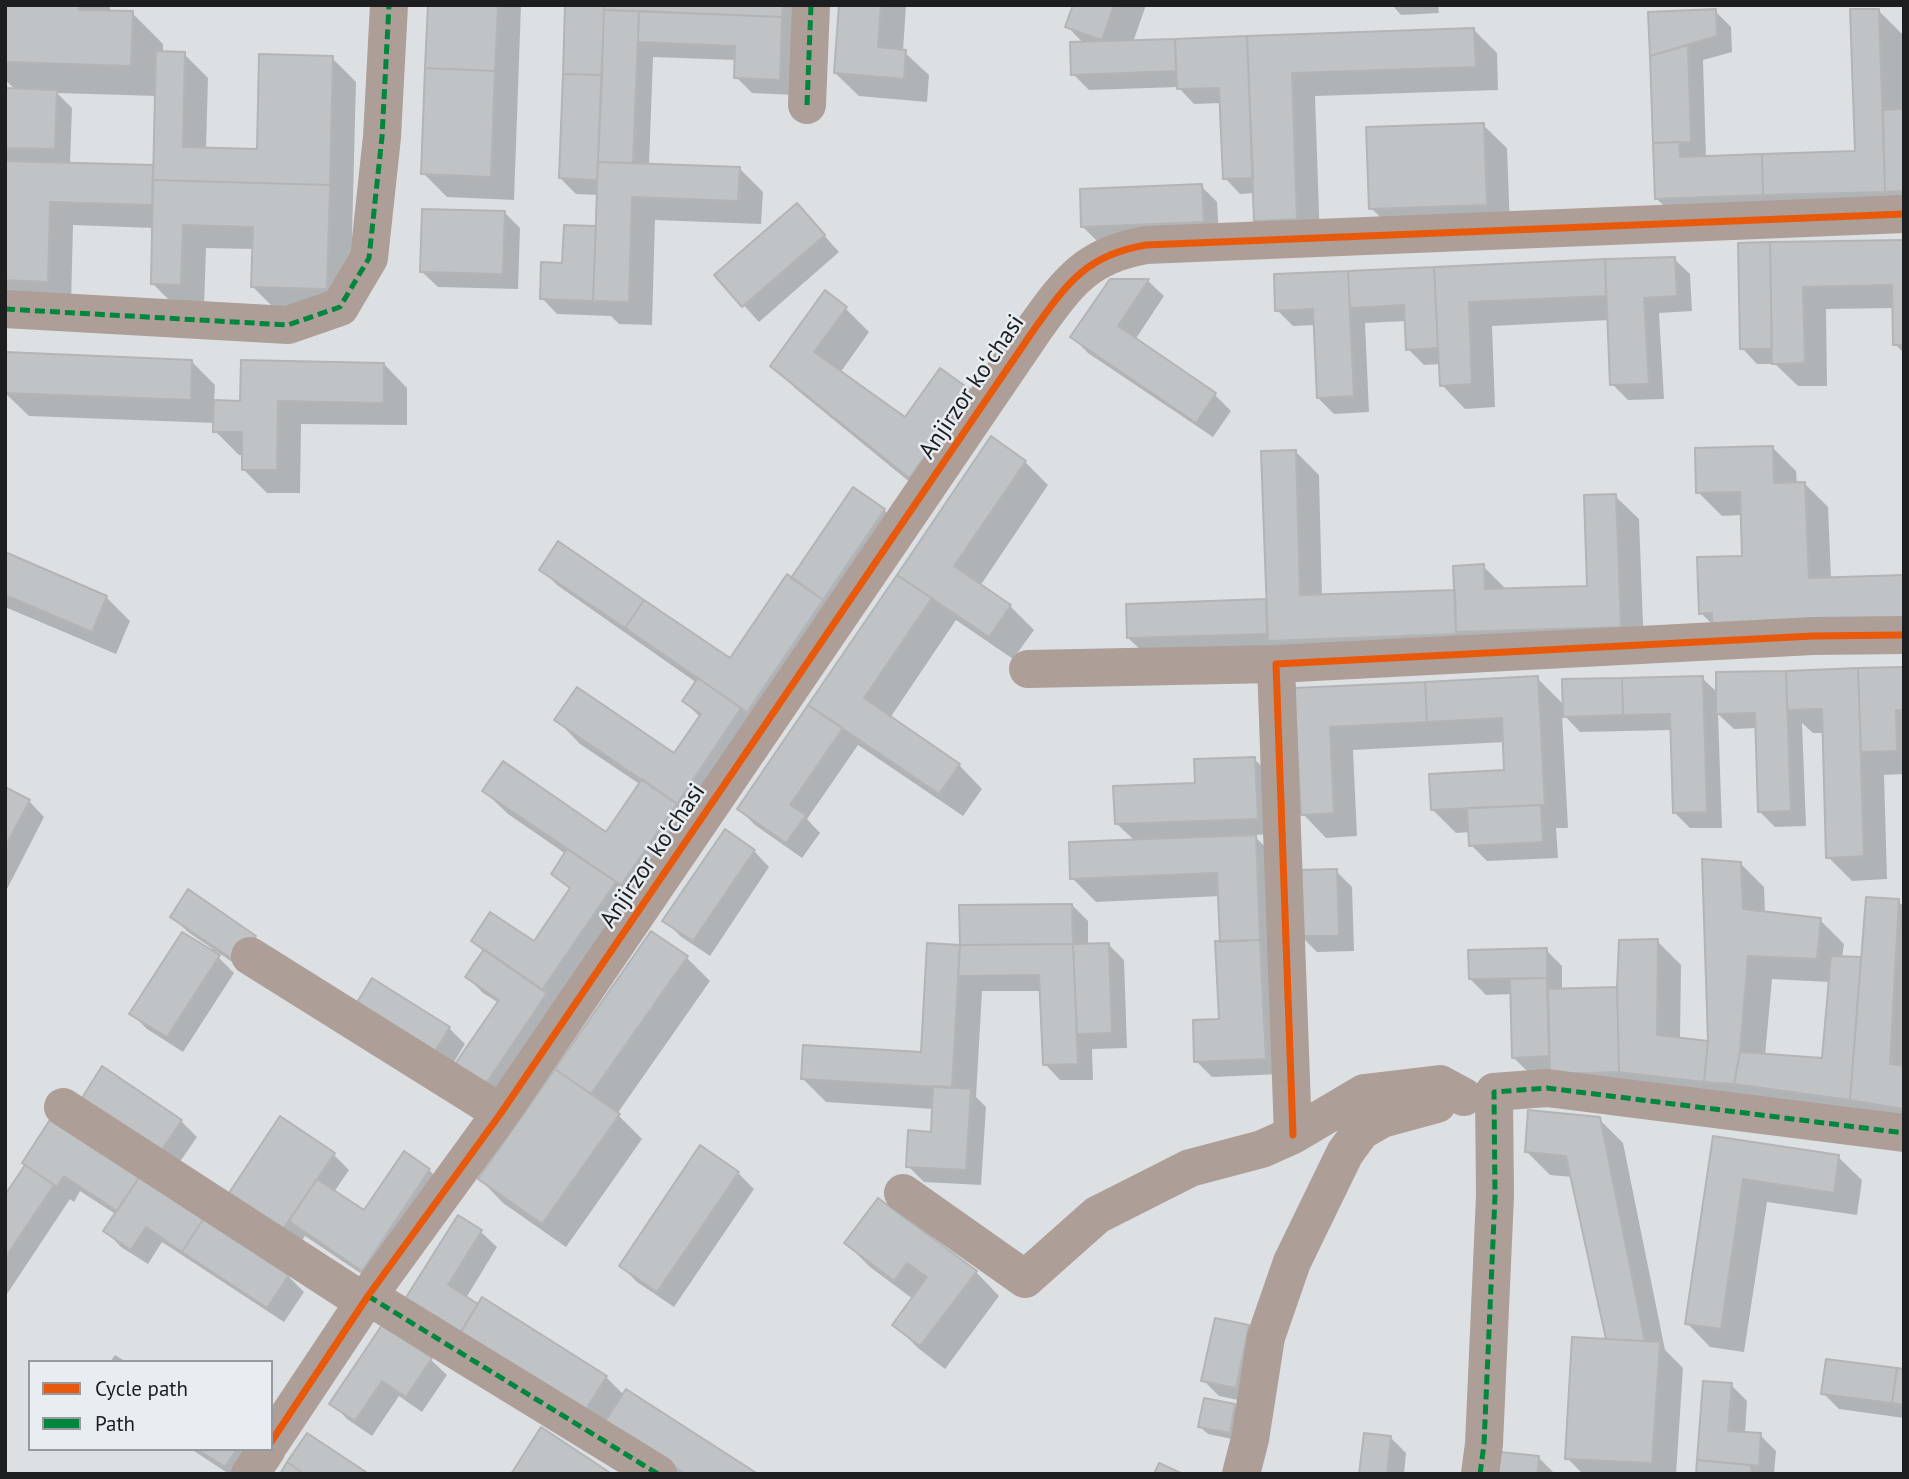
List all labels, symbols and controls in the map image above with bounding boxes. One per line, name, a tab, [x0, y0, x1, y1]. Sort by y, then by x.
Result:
street label: Anjirzor koʻchasi	[913, 309, 1031, 465]
street label: Anjirzor koʻchasi	[594, 778, 712, 934]
legend	[28, 1360, 273, 1451]
text: Cycle path	[95, 1375, 188, 1402]
text: Path	[95, 1410, 135, 1437]

